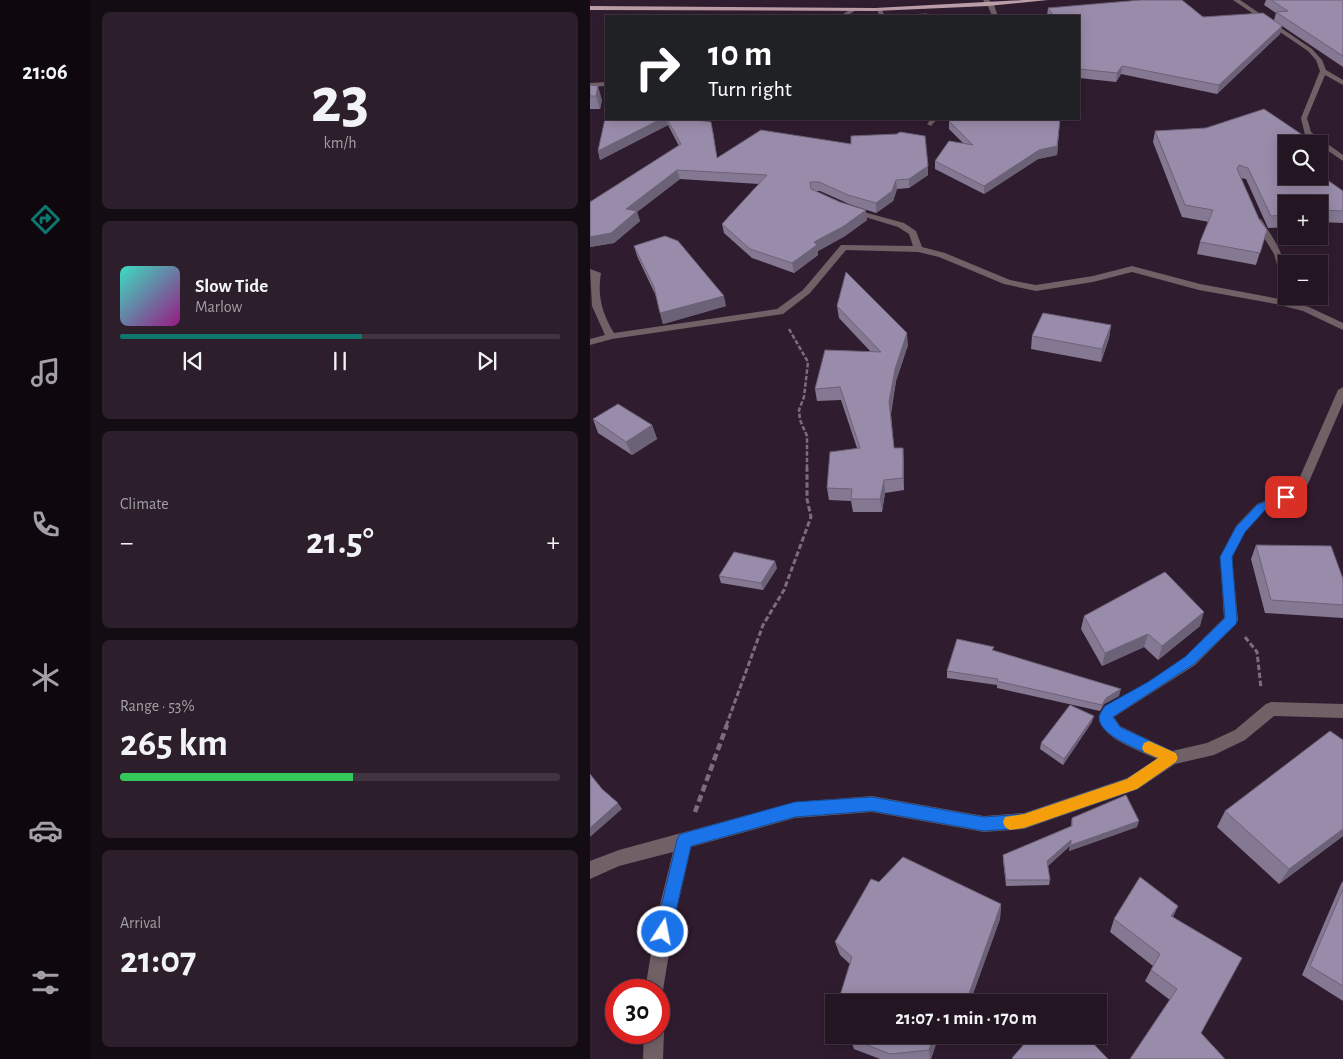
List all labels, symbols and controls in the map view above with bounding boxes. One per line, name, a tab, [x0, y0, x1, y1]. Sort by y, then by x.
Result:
icon: right	[625, 35, 690, 100]
text: 10 m	[708, 37, 772, 72]
text: 21:06	[22, 61, 68, 83]
text: 23	[311, 69, 369, 134]
text: Turn right	[708, 78, 792, 100]
text: km/h	[323, 135, 357, 151]
map controls	[1278, 135, 1328, 305]
button: search	[1278, 135, 1328, 185]
button: +	[1278, 195, 1328, 245]
icon: directions	[28, 202, 63, 237]
button: −	[1278, 255, 1328, 305]
text: Slow Tide	[195, 277, 268, 296]
text: Marlow	[195, 299, 242, 315]
icon: previous	[179, 347, 207, 375]
icon: pause	[326, 347, 354, 375]
icon: next	[473, 347, 501, 375]
icon: music	[28, 355, 63, 390]
pin	[1265, 476, 1307, 518]
icon: arrive	[1272, 483, 1300, 511]
text: Climate	[120, 496, 169, 512]
icon: phone	[28, 507, 63, 542]
text: 21.5°	[306, 523, 374, 561]
text: −	[120, 529, 133, 557]
text: +	[547, 529, 560, 557]
icon: climate	[28, 660, 63, 695]
text: Range · 53%	[120, 698, 195, 714]
text: 265 km	[120, 725, 228, 763]
icon: car	[28, 813, 63, 848]
position arrow	[636, 905, 688, 957]
text: Arrival	[120, 915, 161, 931]
text: 21:07	[120, 942, 197, 980]
icon: filters	[28, 965, 63, 1000]
speed limit sign: 30	[605, 979, 670, 1044]
text: 21:07 · 1 min · 170 m	[895, 1009, 1037, 1028]

